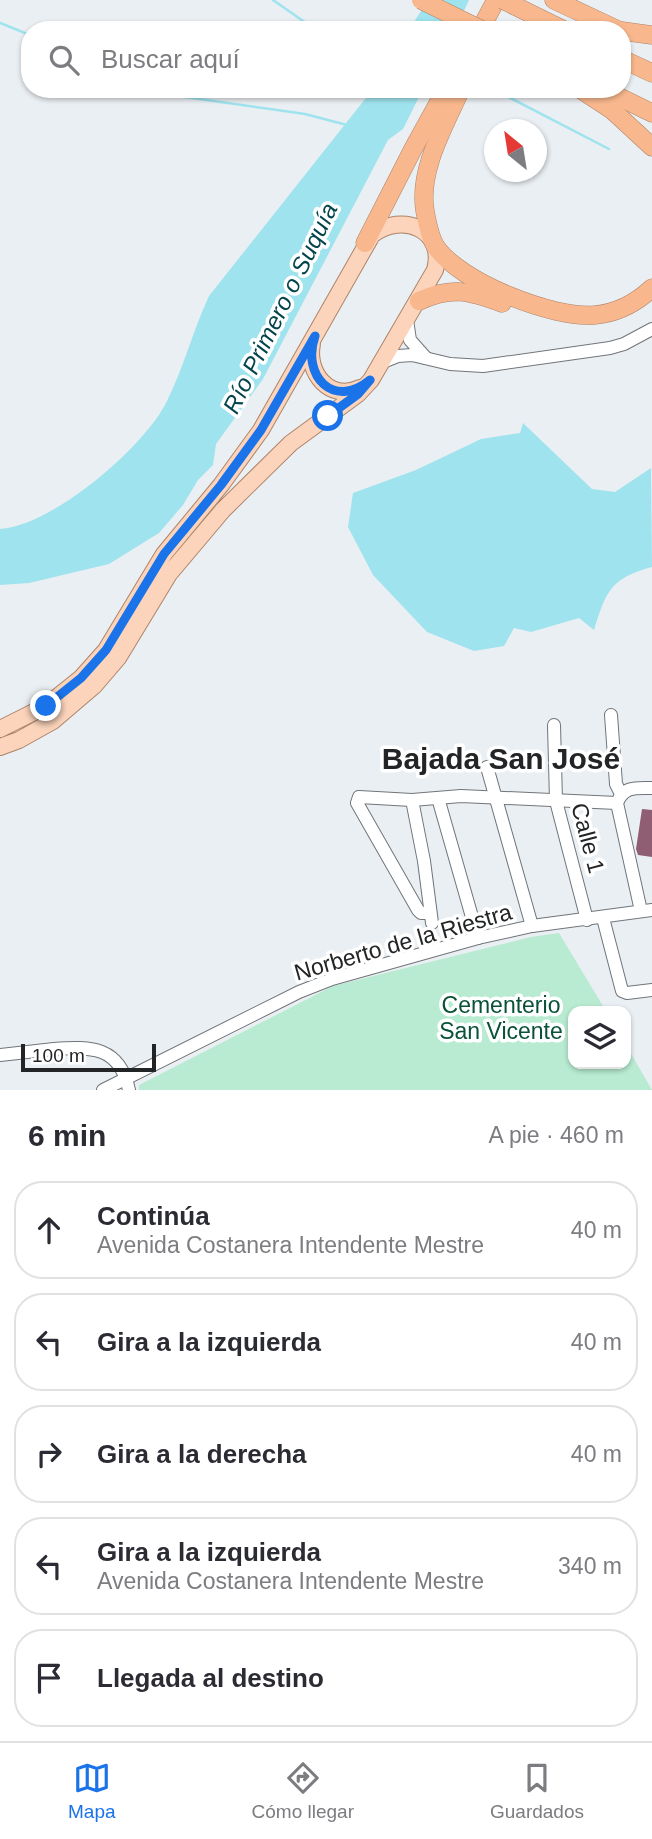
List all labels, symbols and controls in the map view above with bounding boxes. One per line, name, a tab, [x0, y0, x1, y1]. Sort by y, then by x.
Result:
search box	[21, 21, 631, 98]
icon: search	[45, 41, 83, 79]
text: Buscar aquí	[101, 44, 240, 74]
north arrow	[484, 119, 547, 182]
water label: Río Primero o Suquía	[217, 198, 343, 418]
route start	[312, 400, 343, 431]
route end	[30, 690, 61, 721]
district label: Bajada San José	[382, 742, 620, 775]
street label: Calle 1	[566, 800, 610, 876]
street label: Norberto de la Riestra	[291, 898, 515, 986]
park label: Cementerio San Vicente	[439, 992, 563, 1044]
map controls	[568, 1006, 631, 1069]
button: layers	[568, 1006, 631, 1069]
scale bar	[21, 1041, 156, 1073]
text: 100 m	[32, 1045, 85, 1066]
text: 6 min	[28, 1119, 106, 1152]
text: A pie · 460 m	[488, 1122, 624, 1148]
text: Continúa	[97, 1201, 210, 1231]
icon: ahead	[30, 1211, 68, 1249]
text: 40 m	[571, 1217, 622, 1243]
text: Avenida Costanera Intendente Mestre	[97, 1232, 484, 1258]
icon: left	[30, 1323, 68, 1361]
text: Gira a la izquierda	[97, 1327, 321, 1357]
text: 40 m	[571, 1329, 622, 1355]
icon: right	[30, 1435, 68, 1473]
text: Gira a la derecha	[97, 1439, 307, 1469]
text: 40 m	[571, 1441, 622, 1467]
text: Gira a la izquierda	[97, 1537, 321, 1567]
icon: left	[30, 1547, 68, 1585]
text: 340 m	[558, 1553, 622, 1579]
text: Avenida Costanera Intendente Mestre	[97, 1568, 484, 1594]
icon: arrive	[30, 1659, 68, 1697]
text: Llegada al destino	[97, 1663, 324, 1693]
tab: Mapa	[68, 1759, 116, 1823]
tab: Cómo llegar	[252, 1759, 354, 1823]
tab: Guardados	[490, 1759, 584, 1823]

